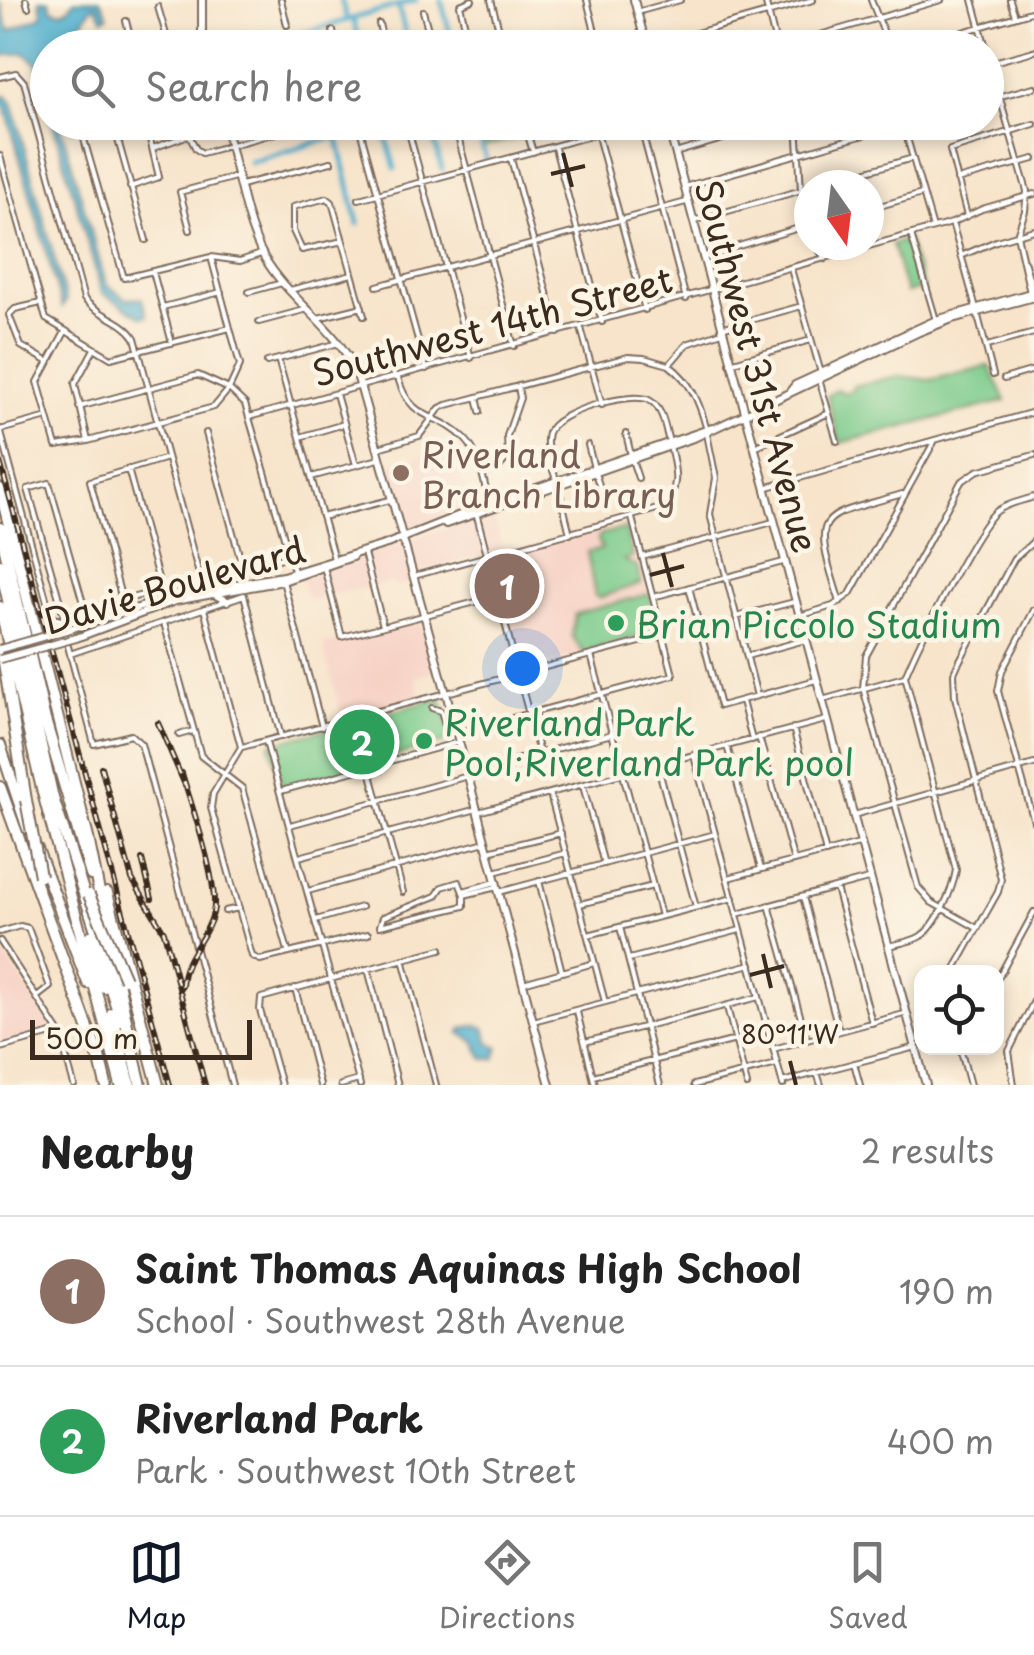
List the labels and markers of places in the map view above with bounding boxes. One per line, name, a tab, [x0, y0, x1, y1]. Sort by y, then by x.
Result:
place label: Riverland Branch Library	[421, 427, 676, 520]
marker: Riverland Branch Library	[390, 462, 412, 484]
pin: 1	[474, 548, 540, 624]
place label: Brian Piccolo Stadium	[636, 597, 1002, 650]
marker: Brian Piccolo Stadium	[605, 612, 627, 634]
place label: Riverland Park Pool;Riverland Park pool	[444, 695, 854, 788]
pin: 2	[330, 704, 394, 780]
marker: Riverland Park Pool;Riverland Park pool	[413, 730, 435, 752]

